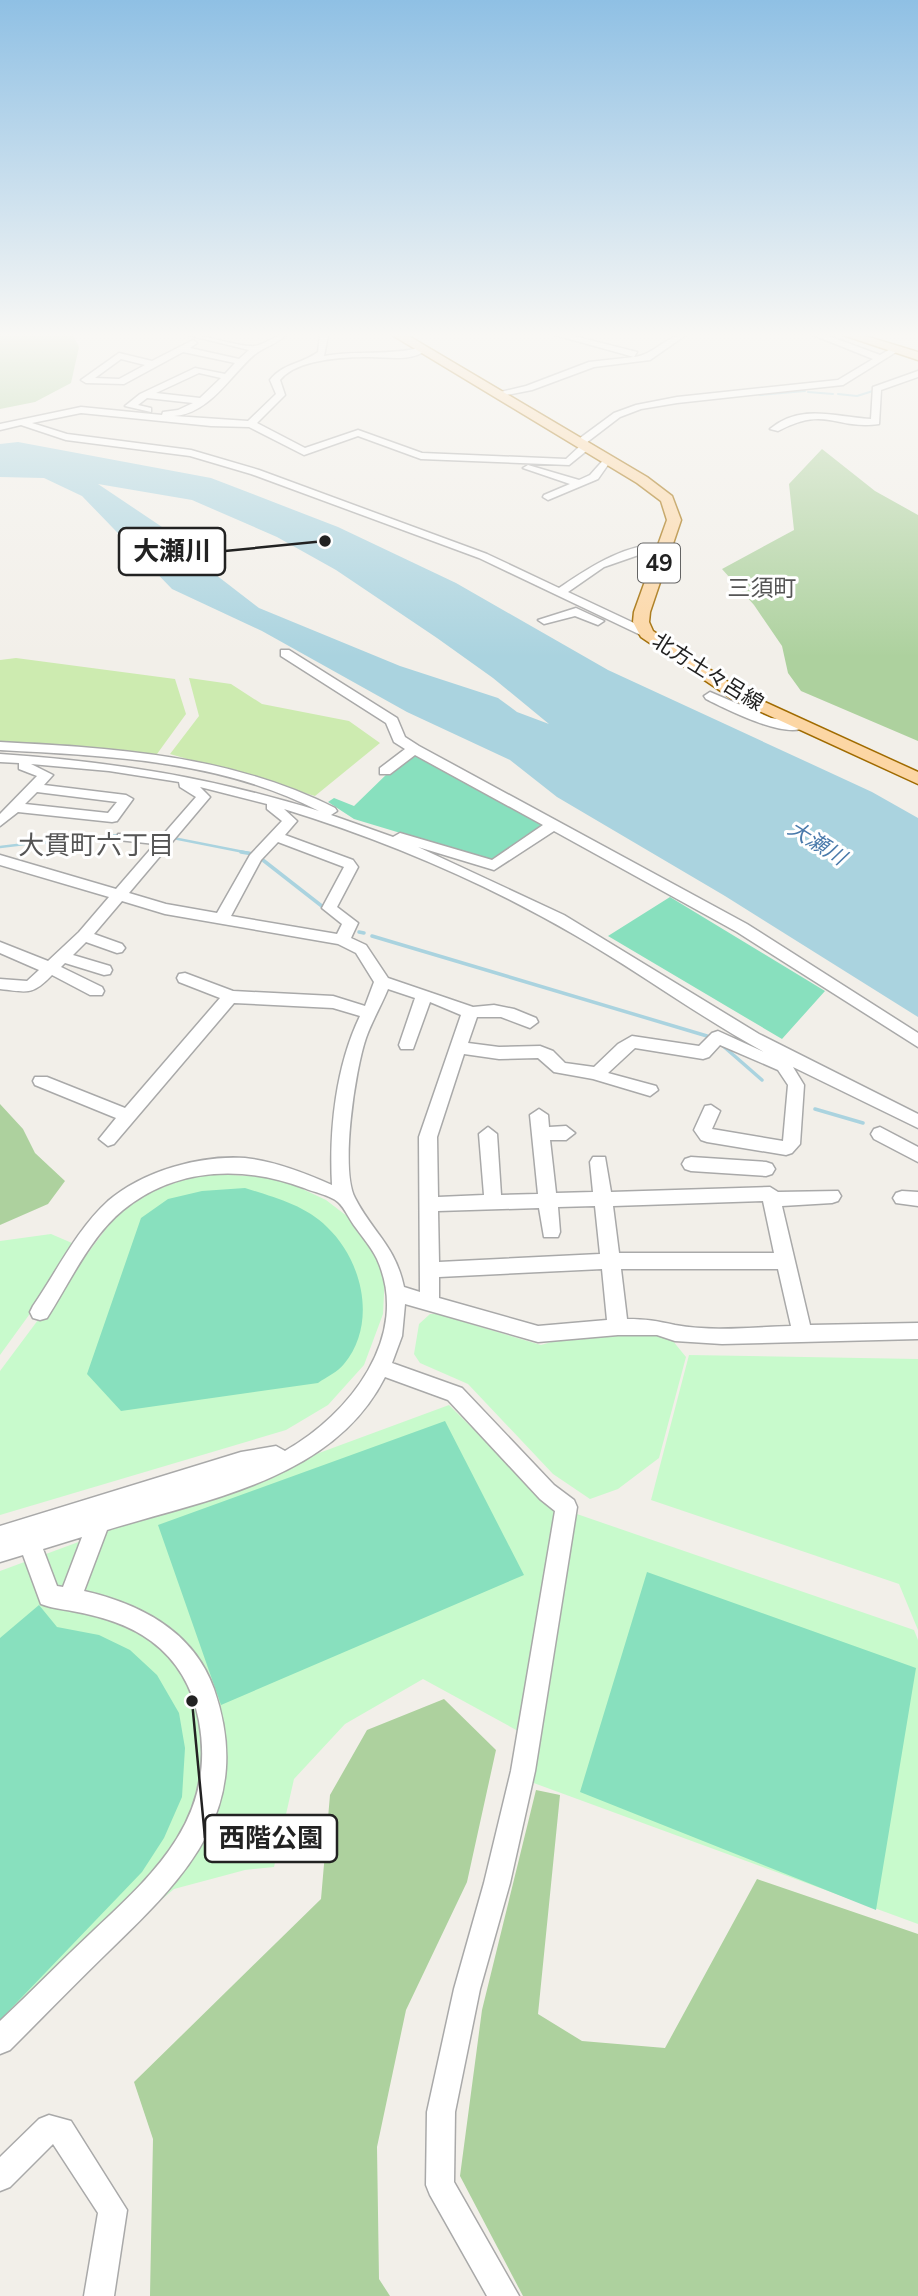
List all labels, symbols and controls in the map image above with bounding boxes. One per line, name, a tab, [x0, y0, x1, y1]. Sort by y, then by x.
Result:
callout: 大瀬川	[119, 528, 225, 575]
text: 大瀬川	[133, 534, 211, 569]
road number: 49	[638, 544, 680, 582]
district label: 三須町	[728, 573, 797, 604]
street label: 北方土々呂線	[647, 627, 769, 717]
water label: 大瀬川	[783, 814, 853, 873]
district label: 大貫町六丁目	[18, 828, 174, 863]
callout: 西階公園	[205, 1815, 337, 1862]
text: 西階公園	[219, 1821, 323, 1856]

